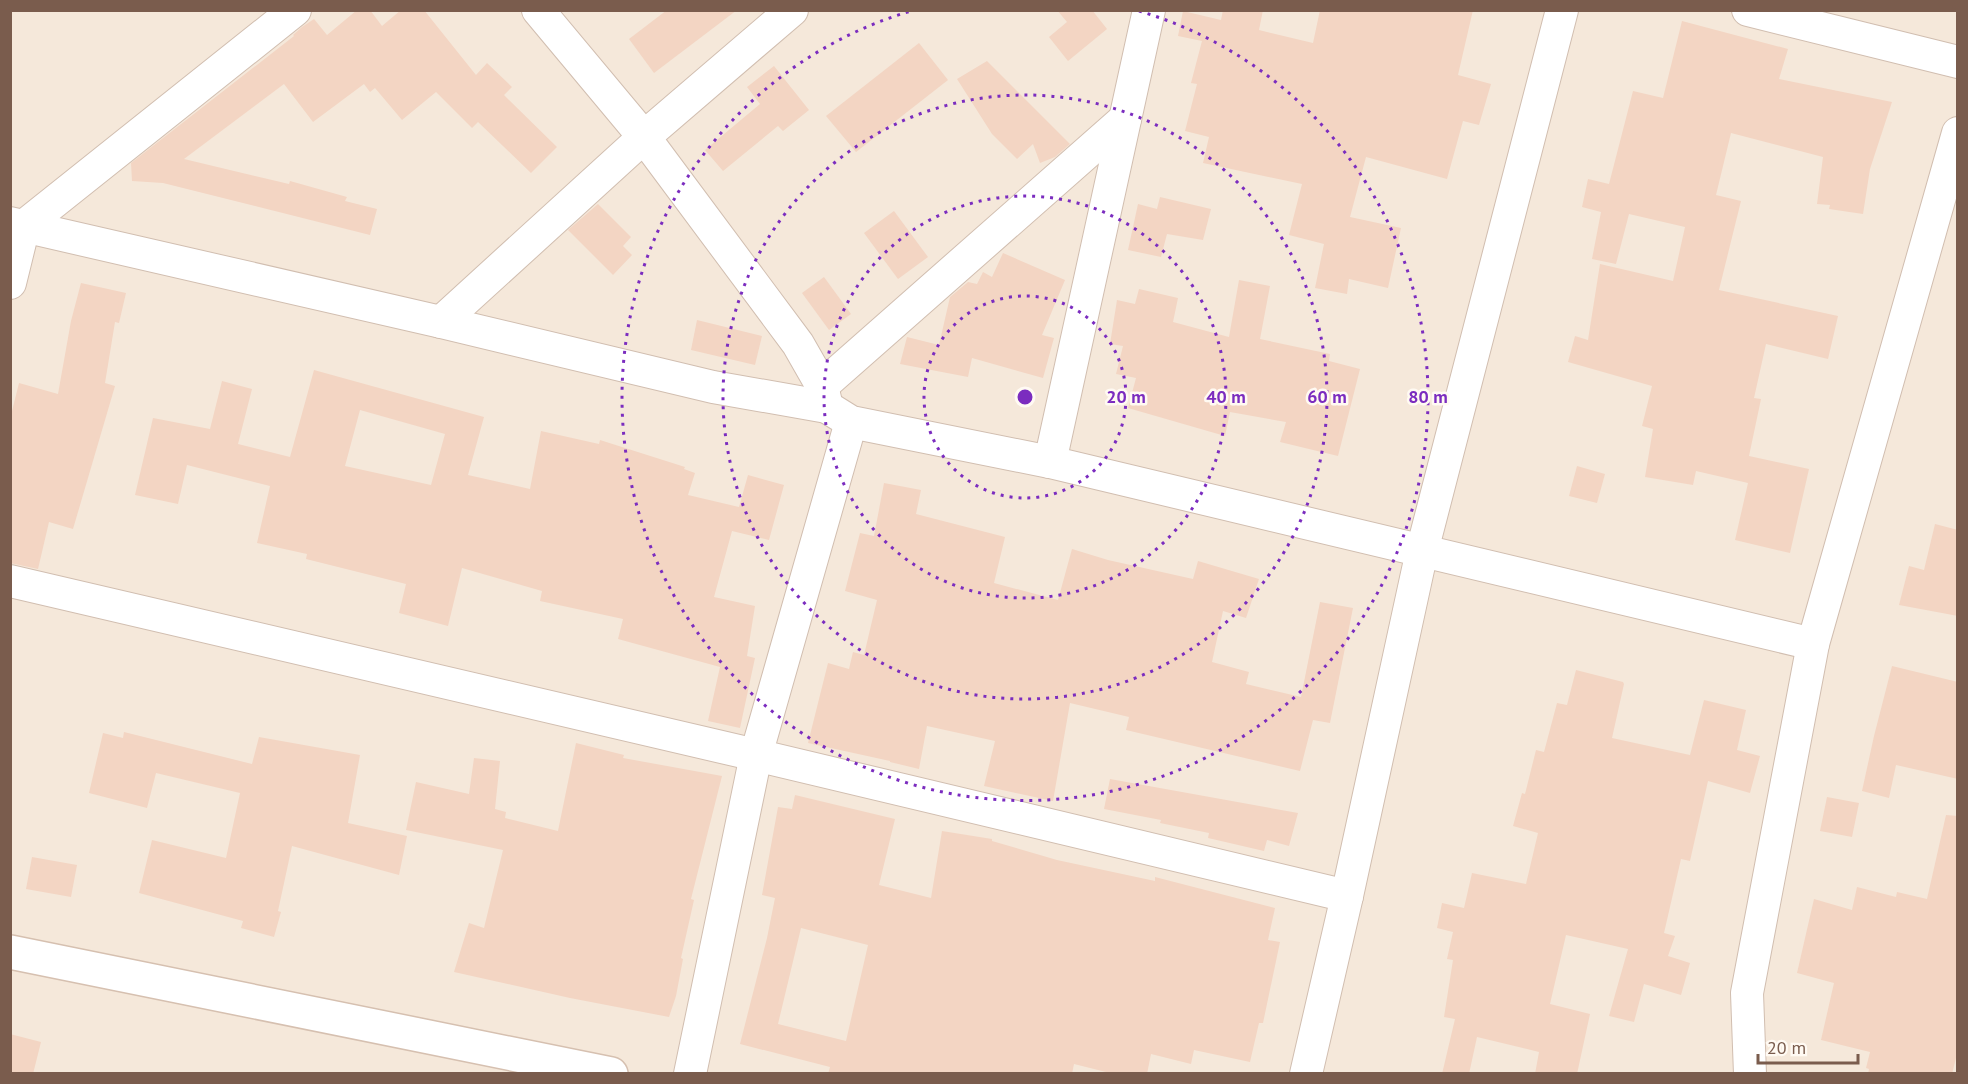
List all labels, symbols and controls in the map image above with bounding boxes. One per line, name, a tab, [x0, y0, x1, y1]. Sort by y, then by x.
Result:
text: 20 m	[1106, 385, 1146, 408]
text: 40 m	[1206, 385, 1246, 408]
text: 60 m	[1307, 385, 1347, 408]
text: 80 m	[1408, 385, 1448, 408]
centre of rings	[1015, 387, 1035, 407]
scale bar	[1758, 1027, 1858, 1065]
text: 20 m	[1767, 1036, 1806, 1059]

